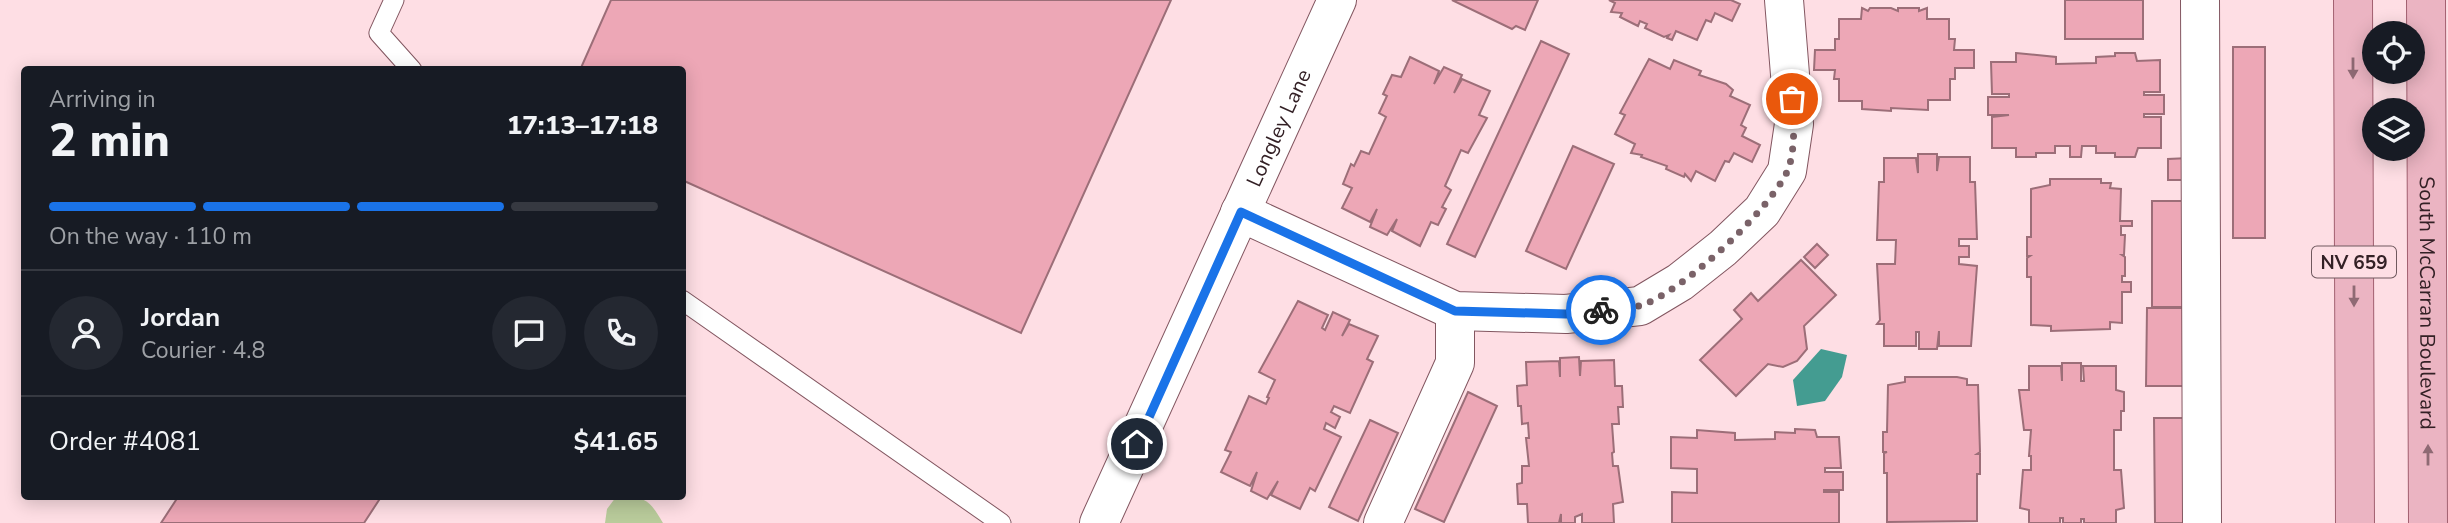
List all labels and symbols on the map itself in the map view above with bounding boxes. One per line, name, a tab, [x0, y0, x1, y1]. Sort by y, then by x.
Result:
one-way arrow	[2347, 57, 2359, 79]
street label: Longley Lane	[1240, 65, 1318, 191]
pin	[1762, 69, 1822, 129]
street label: South McCarran Boulevard	[2413, 176, 2442, 430]
road number: NV 659	[2312, 246, 2396, 278]
courier	[1566, 275, 1636, 345]
one-way arrow	[2348, 285, 2360, 307]
pin	[1107, 414, 1167, 474]
one-way arrow	[2422, 444, 2434, 466]

